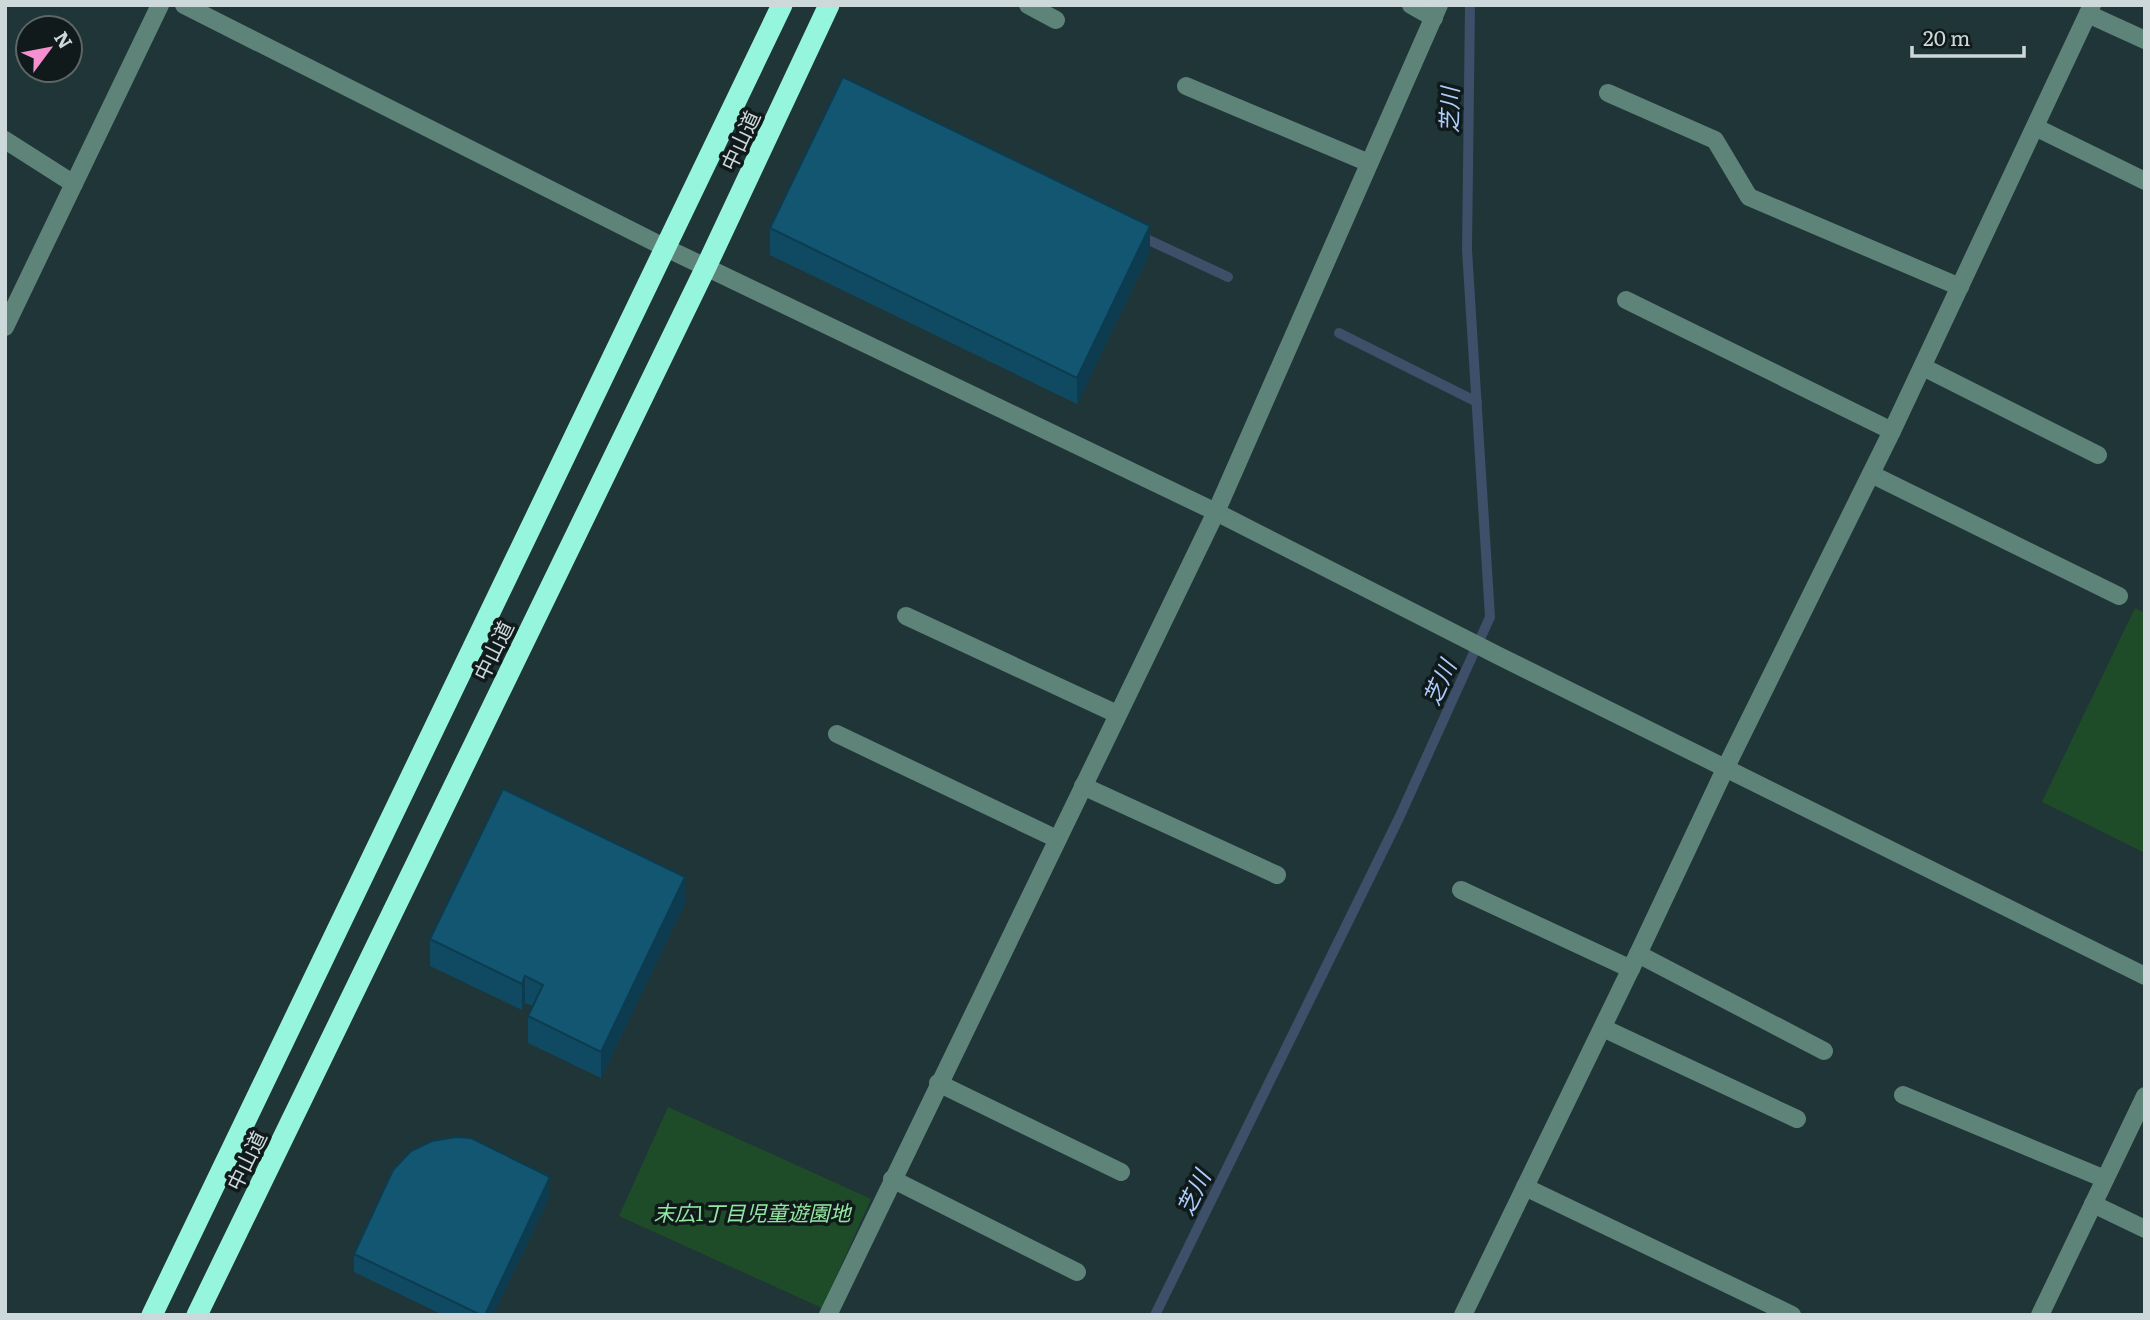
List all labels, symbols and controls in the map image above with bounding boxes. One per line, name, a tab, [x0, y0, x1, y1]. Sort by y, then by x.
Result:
north arrow	[14, 14, 84, 84]
scale bar	[1912, 14, 2024, 58]
text: 20 m	[1923, 21, 1970, 52]
text: N	[48, 25, 80, 54]
water label: 芝川	[1431, 84, 1465, 133]
street label: 中山道	[712, 105, 766, 175]
street label: 中山道	[464, 615, 520, 685]
water label: 芝川	[1413, 651, 1464, 710]
street label: 中山道	[217, 1125, 273, 1195]
water label: 芝川	[1167, 1161, 1219, 1220]
park label: 末広1丁目児童遊園地	[653, 1196, 852, 1227]

